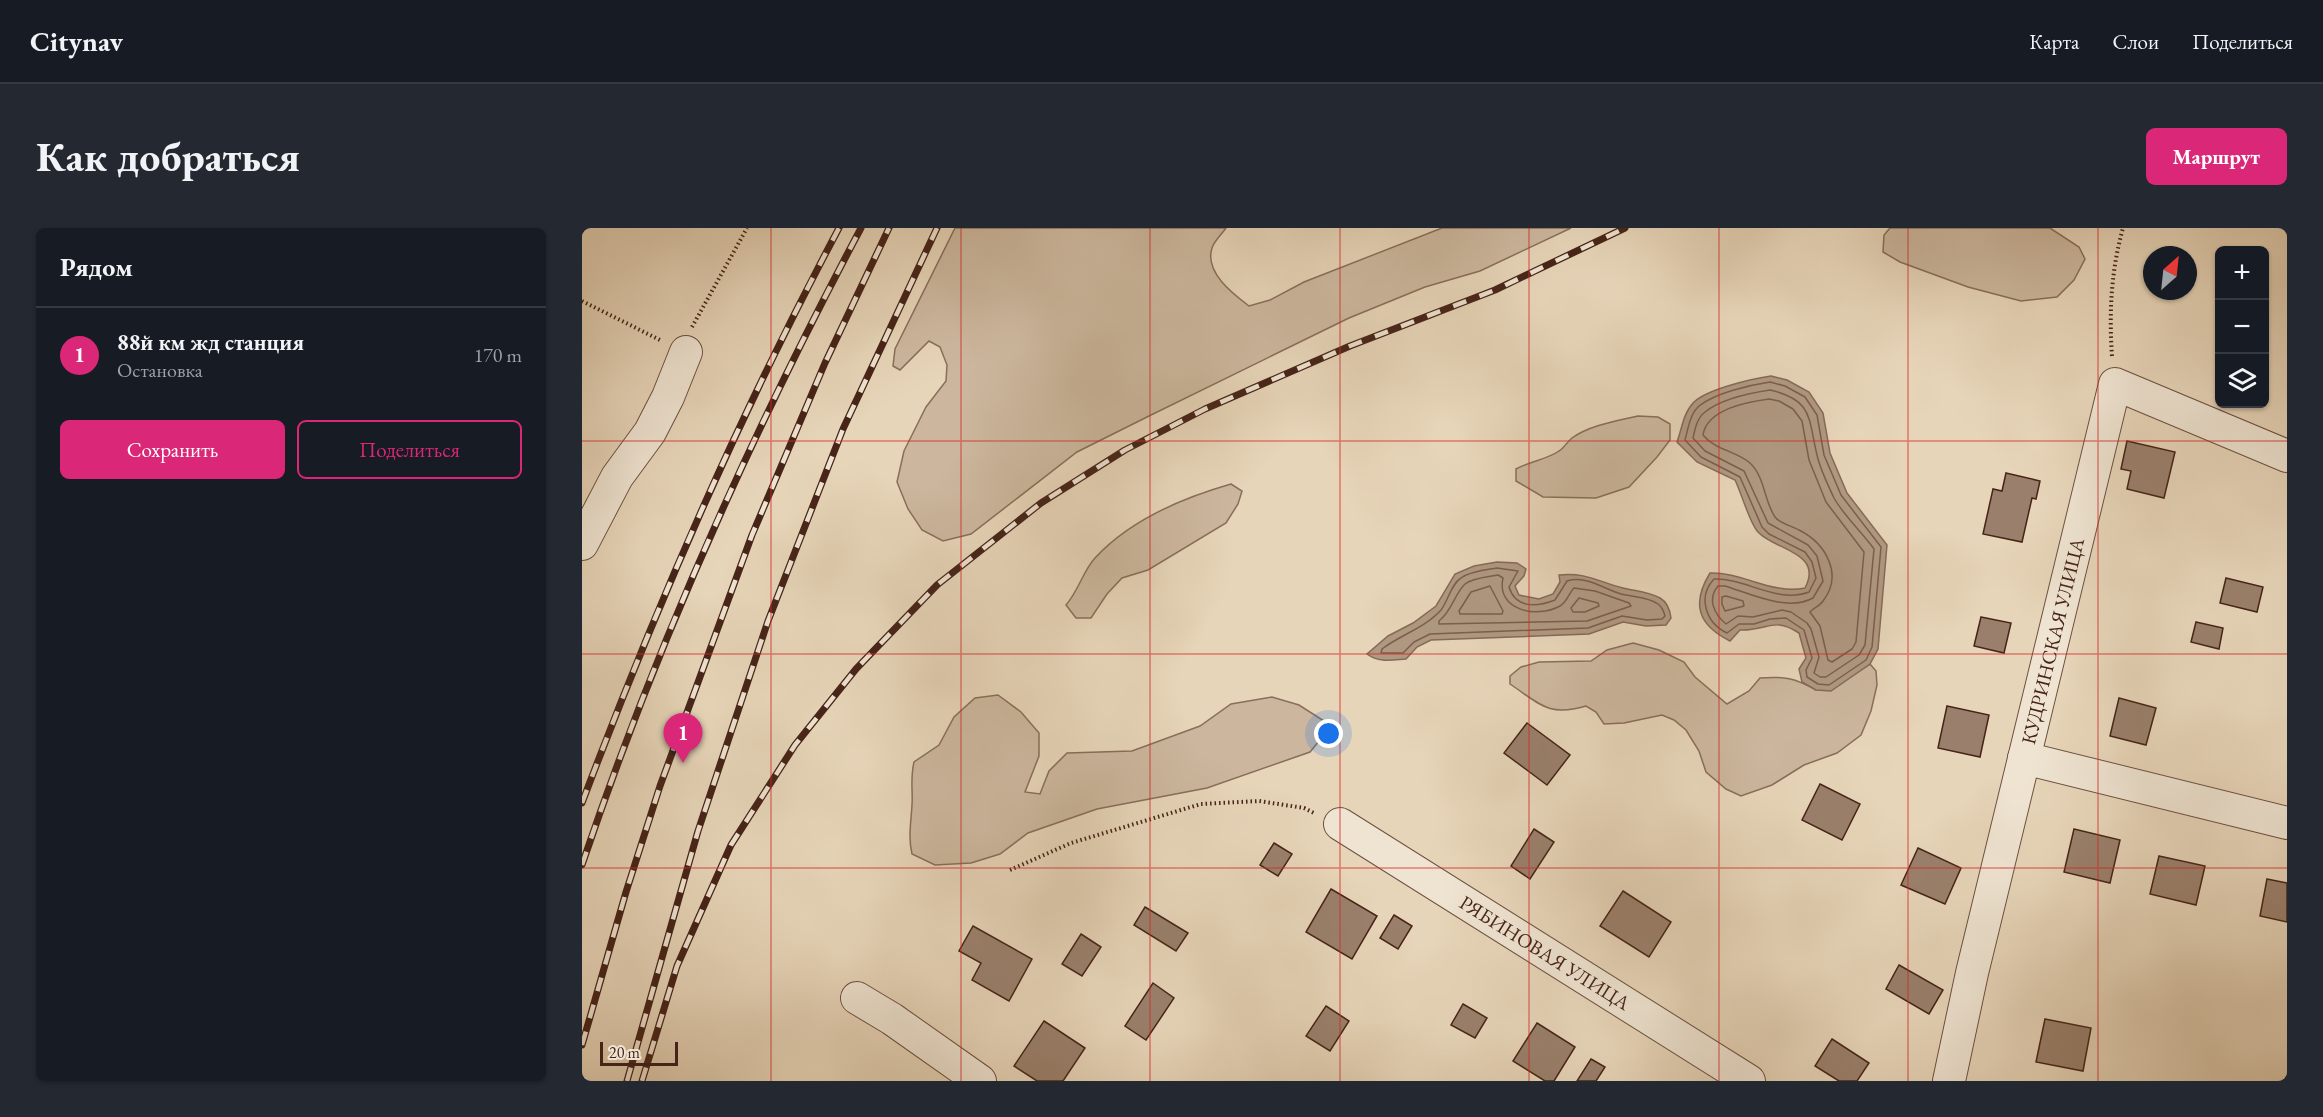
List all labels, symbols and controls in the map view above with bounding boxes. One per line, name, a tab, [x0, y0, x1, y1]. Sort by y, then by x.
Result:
text: Citynav	[30, 23, 123, 59]
text: Карта	[2029, 28, 2079, 55]
text: Слои	[2112, 28, 2159, 55]
text: Поделиться	[2192, 28, 2293, 55]
button: Маршрут	[2146, 128, 2287, 185]
text: Как добраться	[36, 129, 300, 184]
north arrow	[2143, 246, 2197, 300]
map controls	[2215, 246, 2269, 408]
button: +	[2215, 246, 2269, 300]
text: Рядом	[60, 250, 133, 284]
button: −	[2215, 300, 2269, 354]
text: 88й км жд станция	[117, 328, 304, 357]
text: 1	[74, 342, 85, 368]
text: 170 m	[474, 342, 522, 368]
button: layers	[2215, 354, 2269, 408]
text: Остановка	[117, 357, 203, 383]
button: Сохранить	[60, 420, 285, 479]
button: Поделиться	[297, 420, 522, 479]
street label: КУДРИНСКАЯ УЛИЦА	[2015, 535, 2090, 747]
pin: 1	[664, 714, 702, 763]
your location	[1314, 719, 1343, 748]
street label: РЯБИНОВАЯ УЛИЦА	[1455, 889, 1635, 1016]
scale bar	[600, 1039, 678, 1066]
text: 20 m	[609, 1042, 640, 1063]

